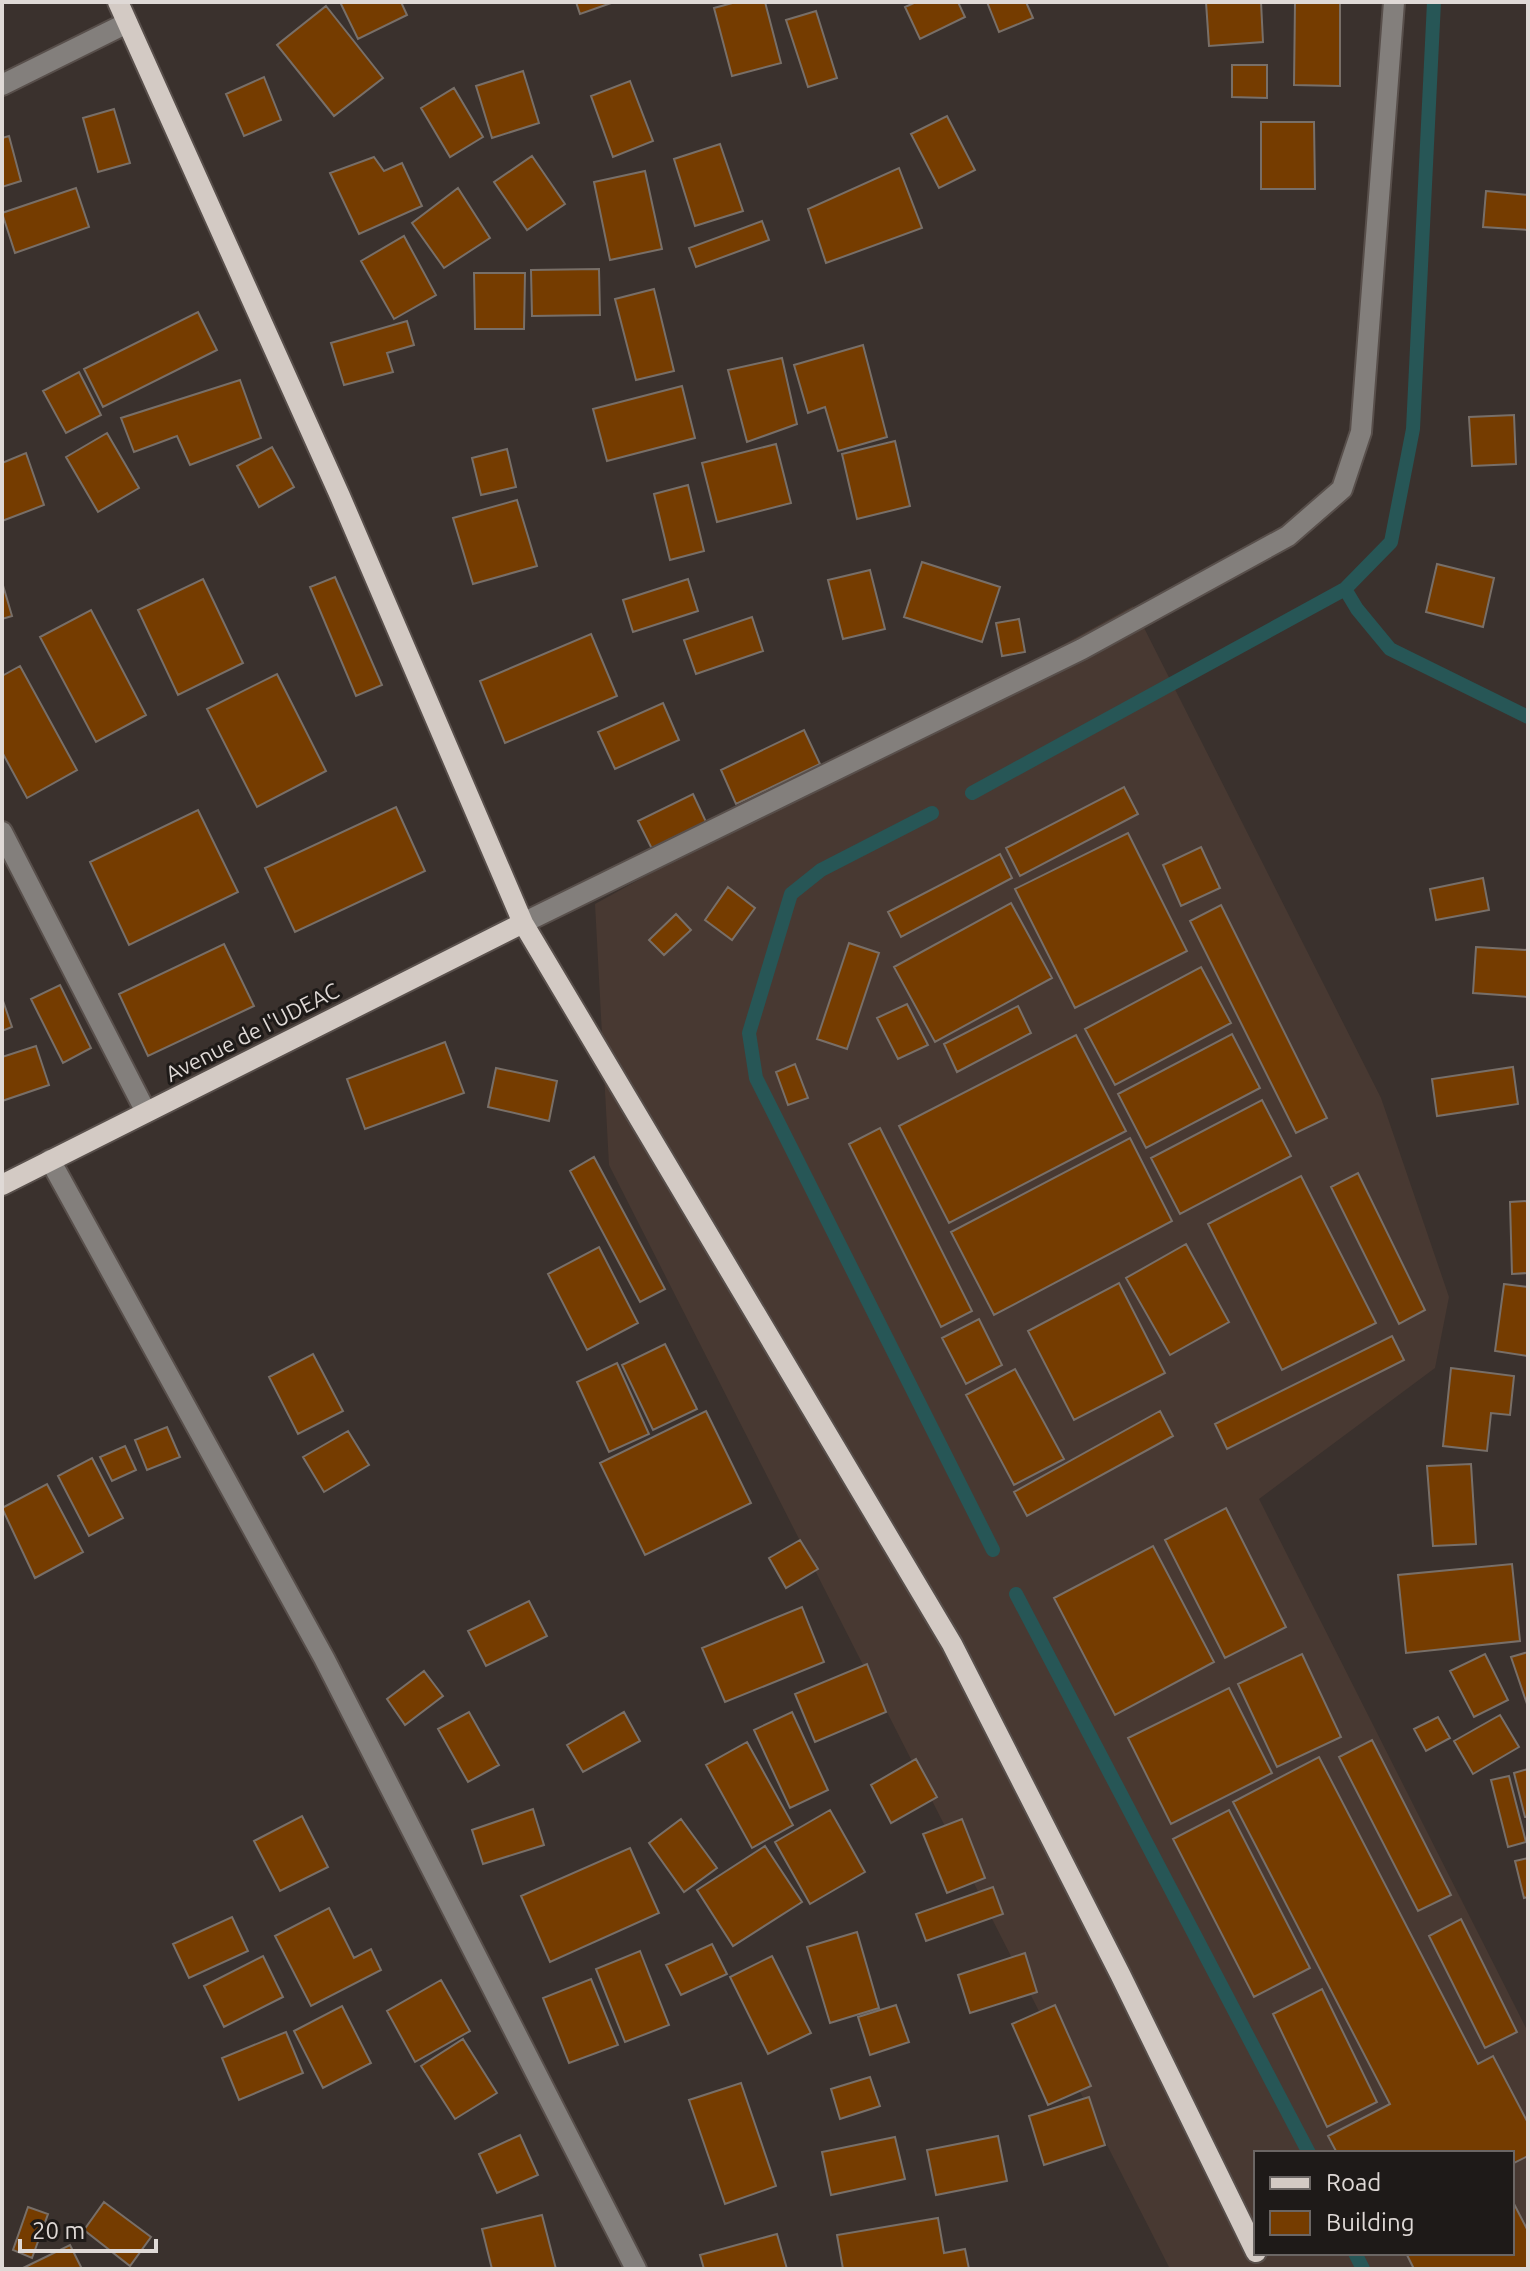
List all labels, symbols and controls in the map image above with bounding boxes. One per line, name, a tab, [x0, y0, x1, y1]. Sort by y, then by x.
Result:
street label: Avenue de I'UDEAC	[161, 977, 343, 1086]
legend	[1254, 2151, 1514, 2255]
text: Road	[1326, 2169, 1381, 2196]
scale bar	[20, 2203, 156, 2253]
text: Building	[1326, 2209, 1414, 2236]
text: 20 m	[32, 2217, 85, 2244]

